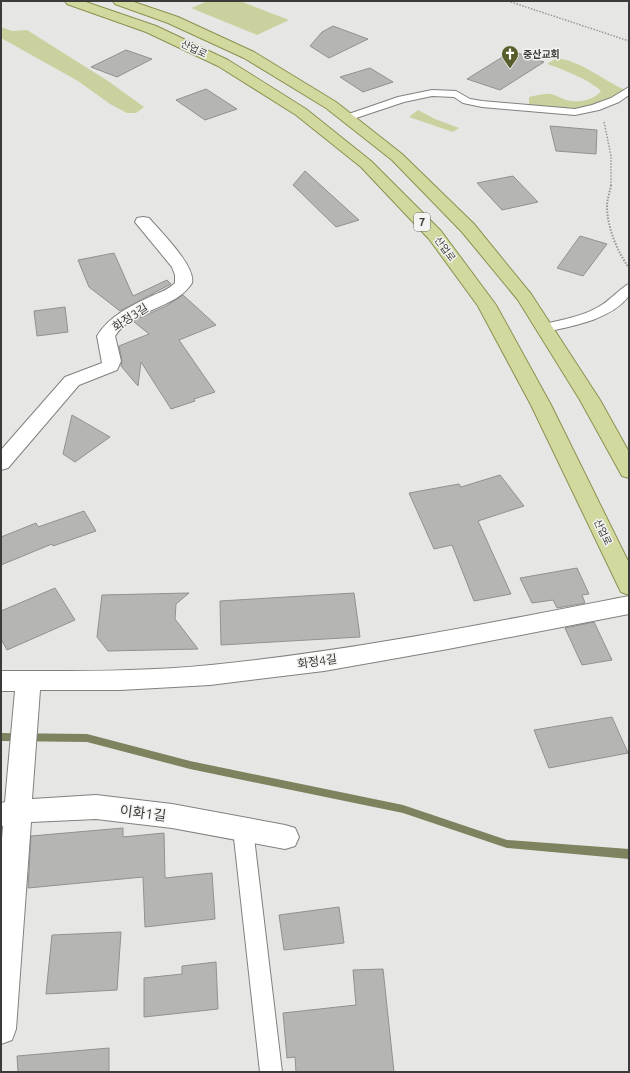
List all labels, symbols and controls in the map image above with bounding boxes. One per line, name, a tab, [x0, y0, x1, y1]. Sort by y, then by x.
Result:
street label: 산업로	[179, 38, 209, 60]
church icon: 중산교회	[500, 44, 520, 69]
place label: 중산교회	[523, 49, 560, 60]
road number: 7	[414, 213, 430, 231]
street label: 산업로	[432, 235, 458, 263]
street label: 화정3길	[110, 301, 150, 333]
street label: 산업로	[592, 517, 614, 547]
street label: 화정4길	[296, 652, 338, 670]
street label: 이화1길	[119, 802, 167, 824]

